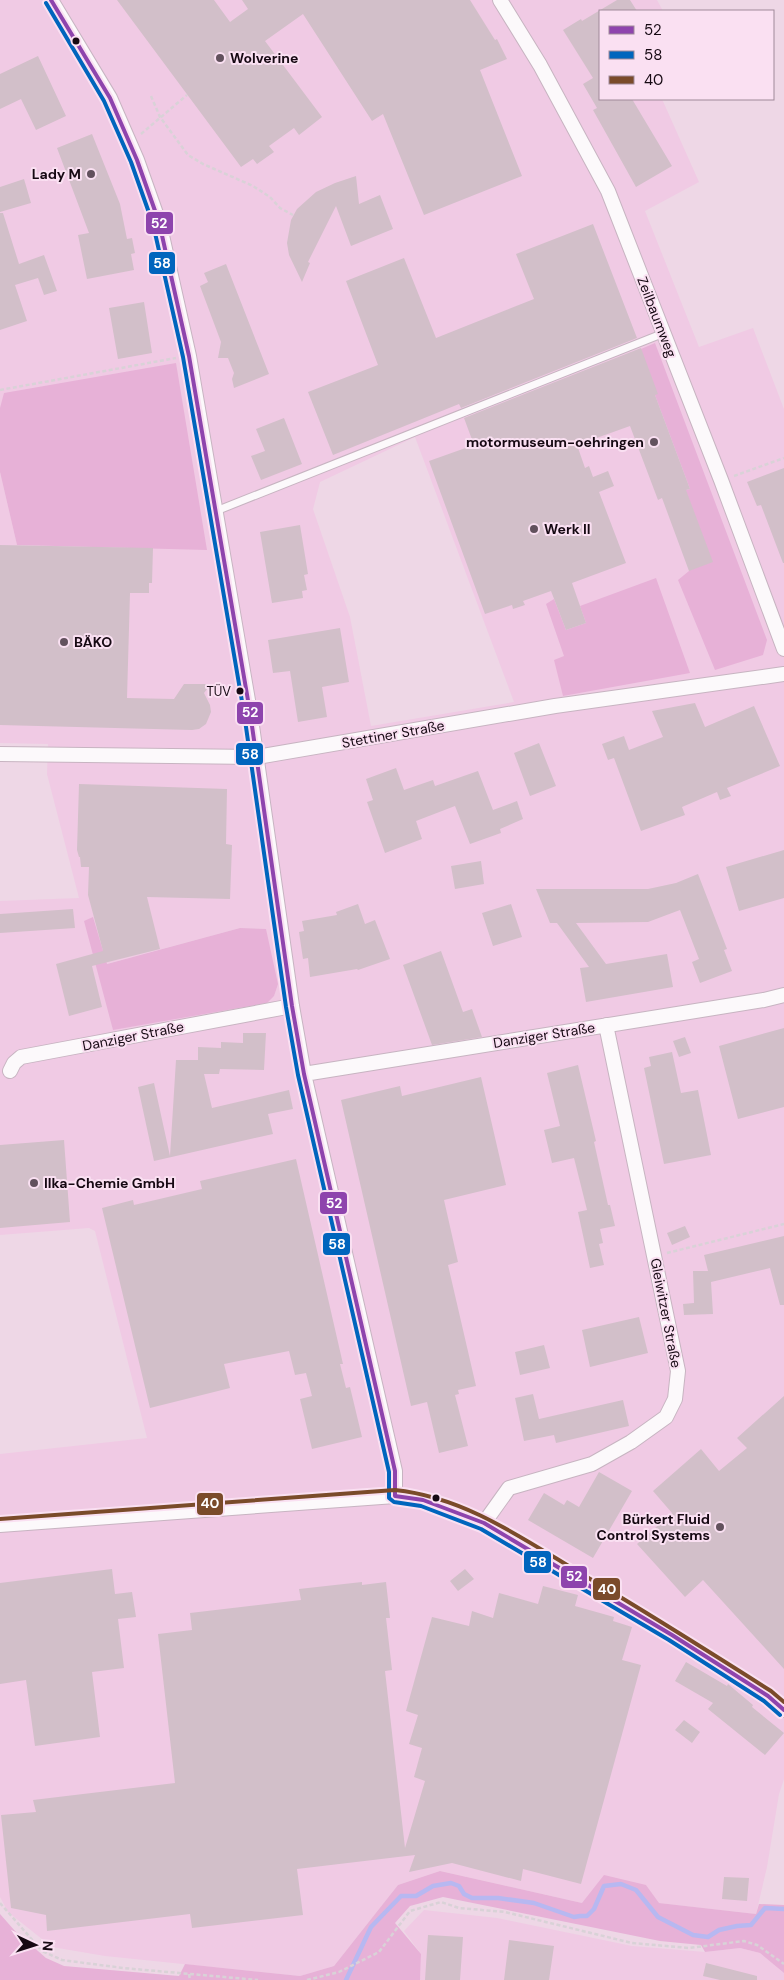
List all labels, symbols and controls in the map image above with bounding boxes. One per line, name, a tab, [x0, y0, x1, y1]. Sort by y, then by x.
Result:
legend	[599, 10, 774, 100]
text: 52	[644, 20, 662, 40]
unlabelled marker	[71, 36, 81, 46]
text: 58	[644, 45, 662, 65]
place label: Wolverine	[230, 49, 298, 67]
marker: Wolverine	[214, 52, 226, 64]
text: 40	[644, 70, 663, 90]
place label: Lady M	[32, 165, 81, 183]
marker: Lady M	[85, 168, 97, 180]
line badge: 52	[145, 211, 174, 235]
text: 52	[151, 214, 167, 232]
line badge: 58	[148, 251, 176, 275]
text: 58	[153, 254, 171, 272]
street label: Zeilbaumweg	[633, 274, 681, 360]
place label: motormuseum-oehringen	[466, 433, 644, 451]
marker: motormuseum-oehringen	[648, 436, 660, 448]
place label: Werk II	[544, 520, 591, 538]
marker: Werk II	[528, 523, 540, 535]
place label: BÄKO	[74, 633, 112, 651]
marker: BÄKO	[58, 636, 70, 648]
place label: TÜV	[206, 683, 231, 700]
marker: TÜV	[235, 686, 245, 696]
line badge: 52	[236, 701, 264, 725]
text: 52	[242, 703, 258, 721]
street label: Stettiner Straße	[340, 716, 446, 752]
line badge: 58	[235, 742, 264, 766]
text: 58	[241, 745, 259, 763]
street label: Danziger Straße	[81, 1017, 185, 1055]
street label: Danziger Straße	[492, 1018, 596, 1052]
place label: Ilka-Chemie GmbH	[44, 1174, 175, 1192]
marker: Ilka-Chemie GmbH	[28, 1177, 40, 1189]
line badge: 52	[319, 1191, 348, 1215]
text: 52	[326, 1194, 342, 1212]
line badge: 58	[322, 1232, 351, 1256]
text: 58	[328, 1235, 346, 1253]
street label: Gleiwitzer Straße	[647, 1257, 685, 1369]
line badge: 40	[196, 1492, 224, 1516]
unlabelled marker	[431, 1493, 441, 1503]
text: 40	[201, 1494, 220, 1512]
place label: Bürkert Fluid Control Systems	[596, 1510, 710, 1544]
marker: Bürkert Fluid Control Systems	[714, 1521, 726, 1533]
line badge: 58	[523, 1550, 552, 1574]
text: 58	[529, 1553, 547, 1571]
line badge: 52	[560, 1565, 588, 1589]
text: 52	[566, 1567, 582, 1585]
line badge: 40	[592, 1577, 621, 1601]
text: 40	[598, 1580, 617, 1598]
north arrow	[10, 1920, 60, 1970]
text: N	[39, 1940, 57, 1952]

